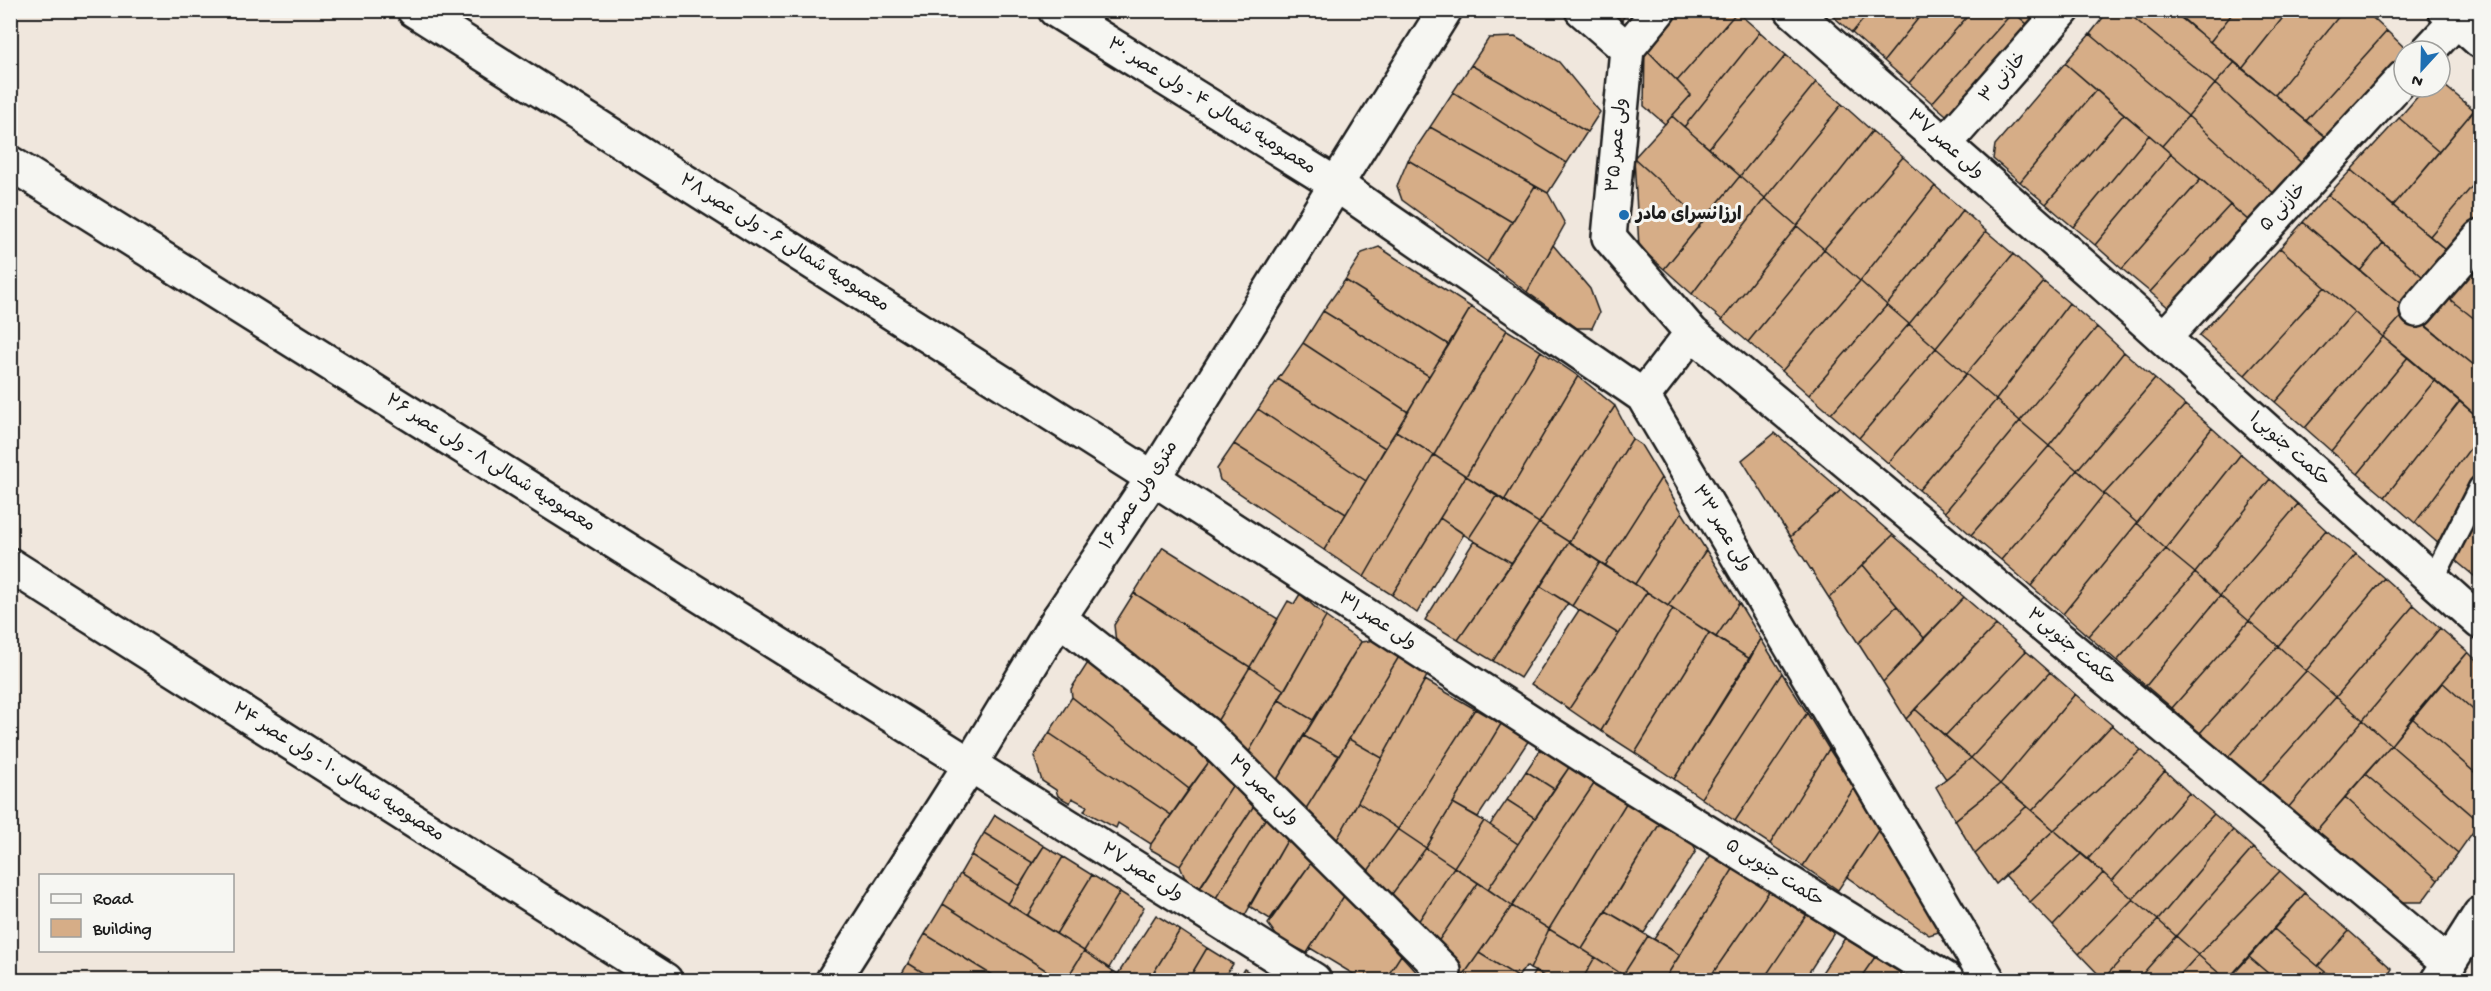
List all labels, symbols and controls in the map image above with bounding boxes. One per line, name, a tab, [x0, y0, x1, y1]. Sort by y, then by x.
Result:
street label: معصومیه شمالی ۴ - ولی عصر ۳۰	[1103, 34, 1319, 180]
north arrow	[2392, 39, 2452, 99]
street label: خازنی ۳	[1976, 48, 2032, 108]
text: N	[2409, 69, 2426, 90]
street label: ولی عصر ۳۵	[1603, 97, 1633, 193]
street label: ولی عصر ۳۷	[1902, 106, 1988, 184]
street label: معصومیه شمالی ۶ - ولی عصر ۲۸	[675, 171, 893, 317]
street label: خازنی ۵	[2256, 179, 2312, 237]
place label: ارزانسرای مادر	[1634, 205, 1742, 226]
marker: ارزانسرای مادر	[1617, 208, 1631, 222]
street label: معصومیه شمالی ۸ - ولی عصر ۲۶	[381, 391, 599, 537]
street label: حکمت جنوبی۱	[2244, 408, 2334, 492]
street label: ۱۶ متری ولی عصر	[1097, 437, 1183, 555]
street label: ولی عصر ۳۳	[1687, 482, 1755, 576]
street label: ولی عصر ۳۱	[1334, 589, 1420, 655]
street label: حکمت جنوبی۳	[2022, 605, 2120, 691]
street label: معصومیه شمالی ۱۰ - ولی عصر ۲۴	[228, 699, 448, 847]
street label: ولی عصر ۲۹	[1223, 751, 1303, 831]
street label: حکمت جنوبی ۵	[1721, 835, 1827, 913]
street label: ولی عصر ۲۷	[1097, 840, 1187, 906]
legend	[39, 874, 234, 952]
text: Road	[93, 890, 134, 911]
text: Building	[92, 920, 152, 941]

